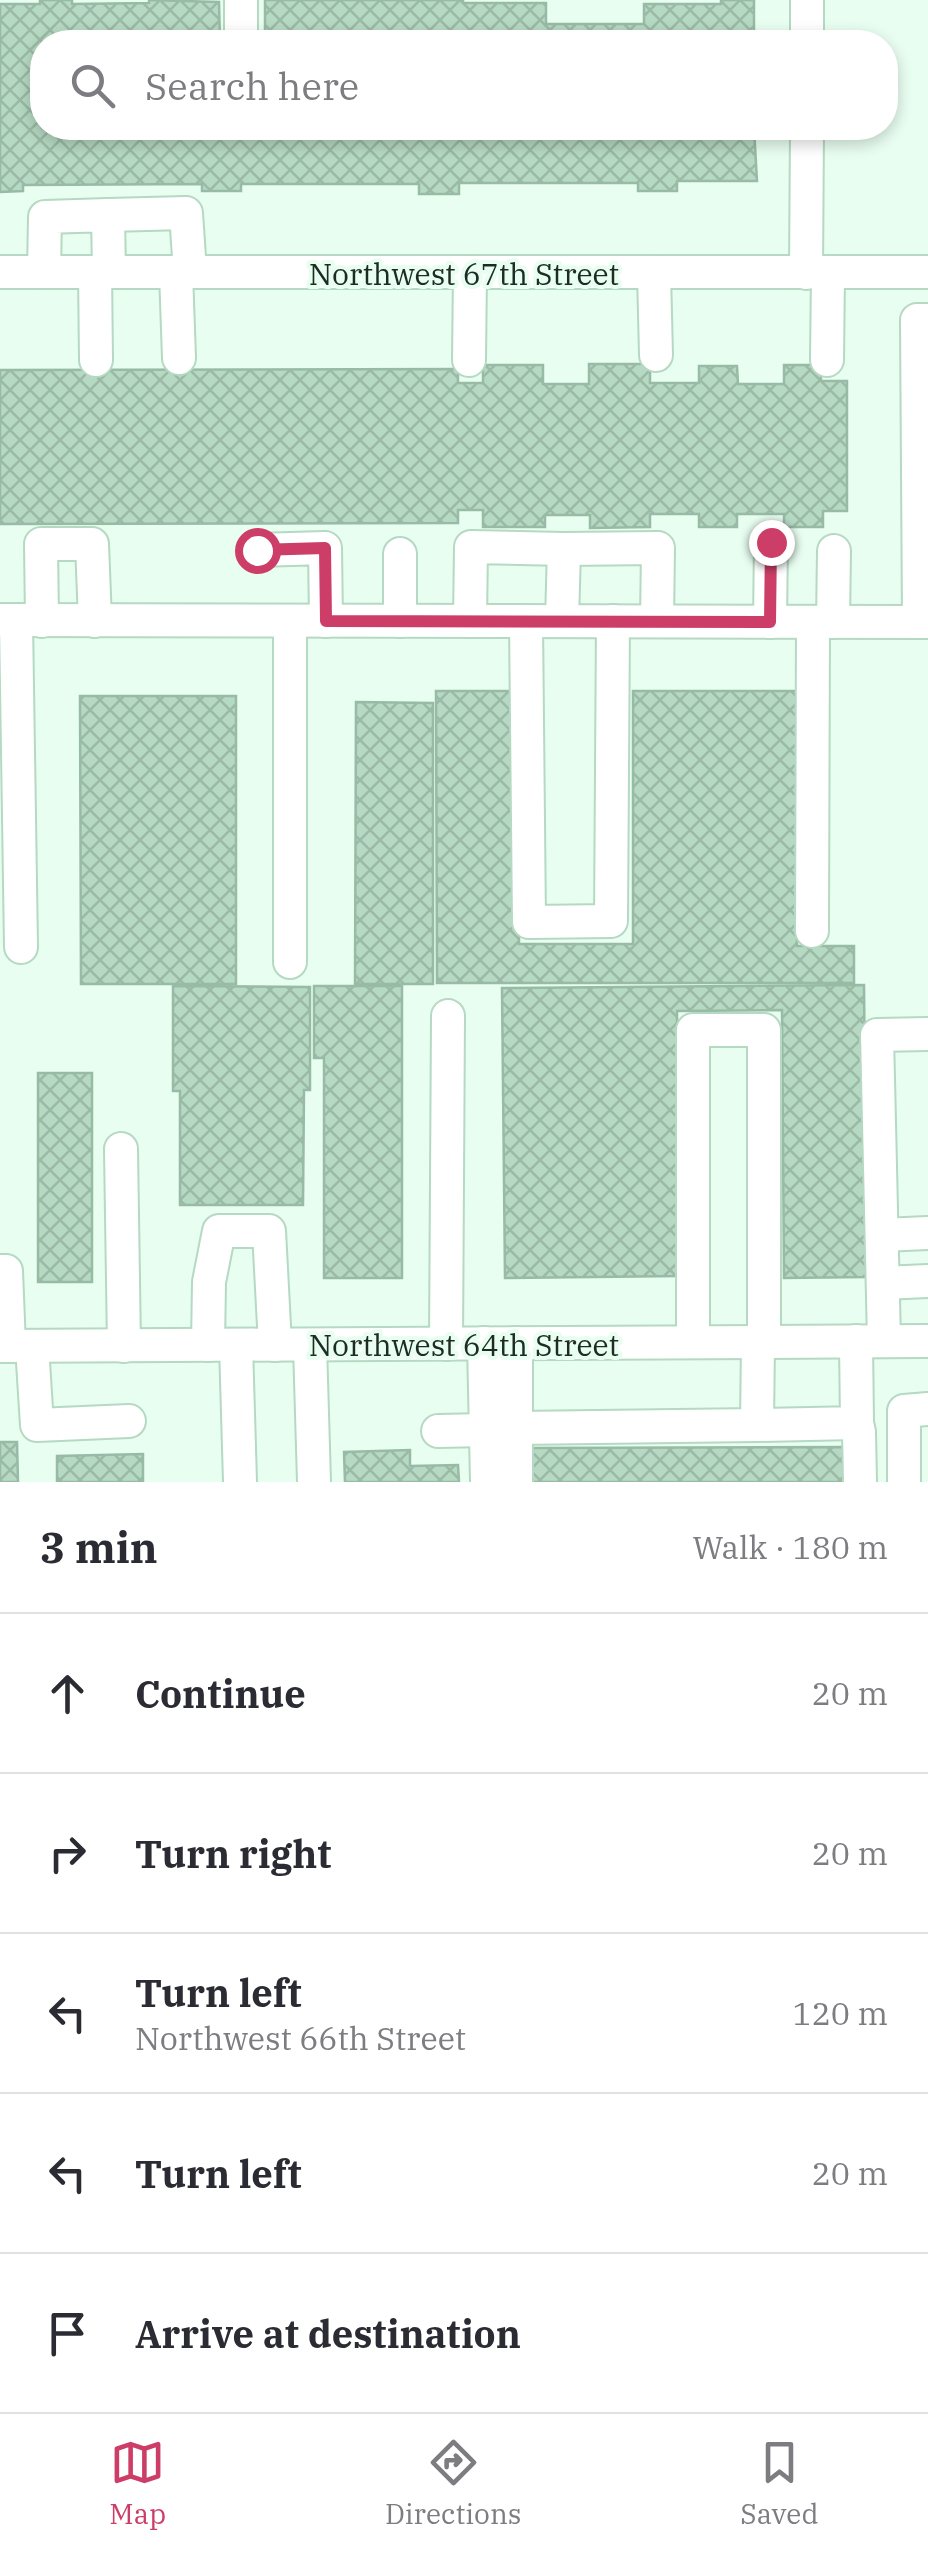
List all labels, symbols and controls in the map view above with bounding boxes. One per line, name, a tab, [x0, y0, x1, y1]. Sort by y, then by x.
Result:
search box	[30, 30, 898, 140]
icon: search	[65, 58, 120, 113]
text: Search here	[145, 61, 359, 110]
street label: Northwest 67th Street	[309, 254, 619, 293]
route end	[749, 520, 795, 566]
route start	[235, 528, 281, 574]
street label: Northwest 64th Street	[309, 1325, 619, 1364]
text: 3 min	[40, 1520, 158, 1575]
text: Walk · 180 m	[692, 1526, 888, 1568]
icon: ahead	[40, 1666, 95, 1721]
text: Continue	[135, 1669, 306, 1718]
text: 20 m	[812, 1672, 888, 1714]
icon: right	[40, 1826, 95, 1881]
text: Turn right	[135, 1829, 331, 1878]
text: 20 m	[812, 1832, 888, 1874]
text: Turn left	[135, 1968, 302, 2017]
icon: left	[40, 1986, 95, 2041]
text: 120 m	[792, 1992, 888, 2034]
text: Northwest 66th Street	[135, 2017, 466, 2059]
icon: left	[40, 2146, 95, 2201]
text: Turn left	[135, 2149, 302, 2198]
text: 20 m	[812, 2152, 888, 2194]
icon: arrive	[40, 2306, 95, 2361]
text: Arrive at destination	[135, 2309, 521, 2358]
tab: Map	[109, 2435, 166, 2532]
tab: Directions	[385, 2435, 521, 2532]
tab: Saved	[740, 2435, 819, 2532]

